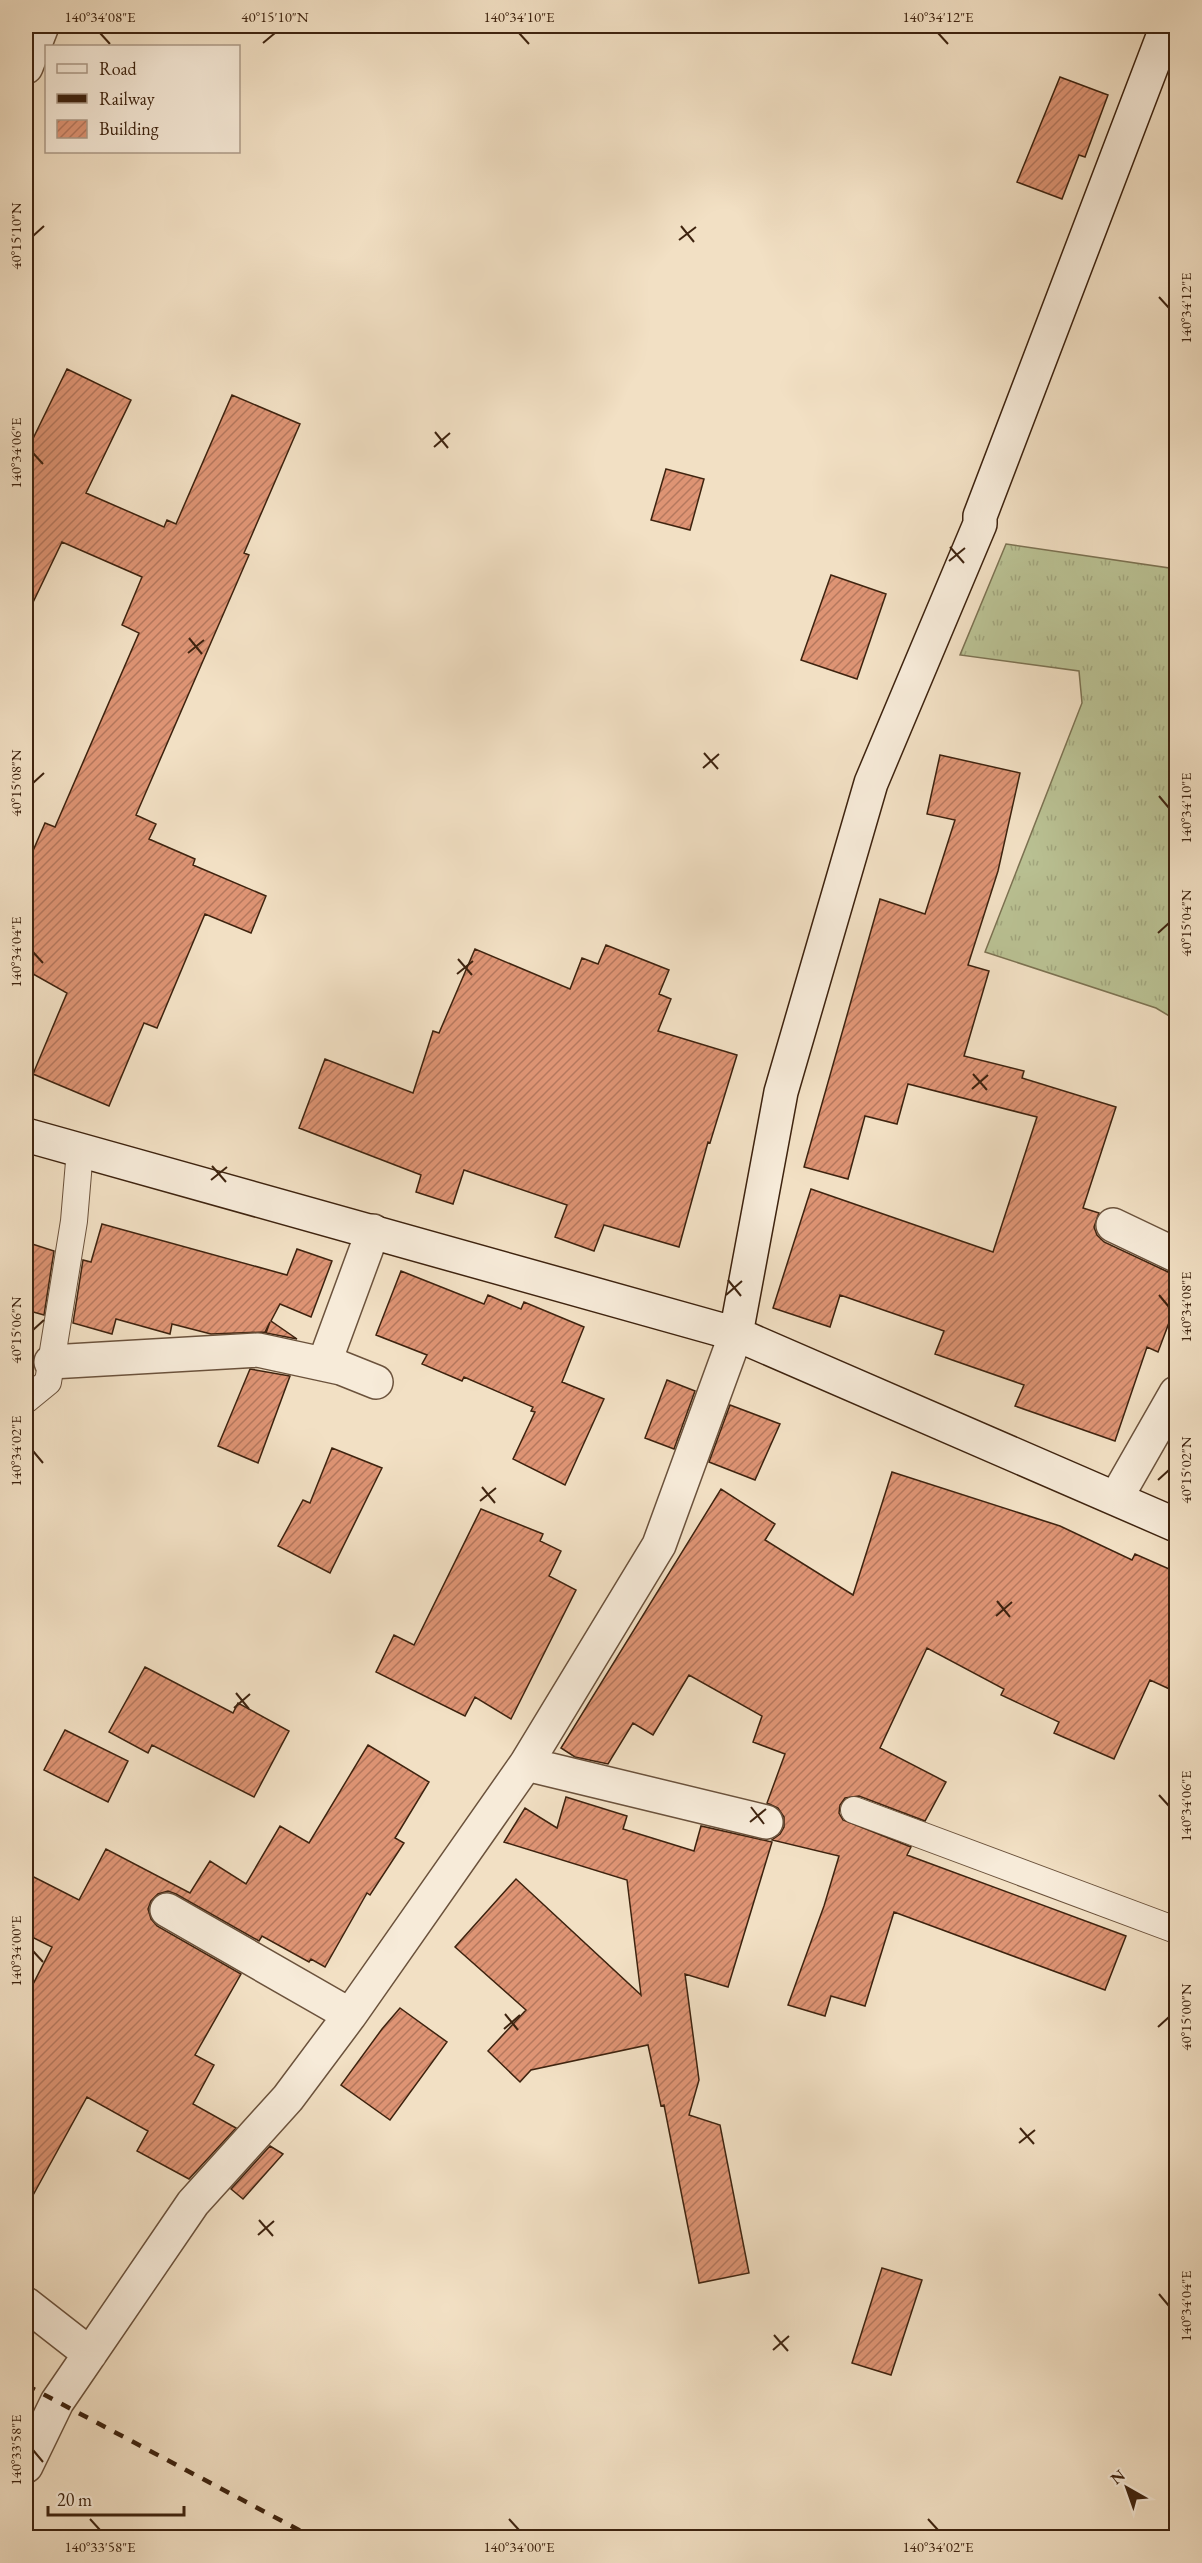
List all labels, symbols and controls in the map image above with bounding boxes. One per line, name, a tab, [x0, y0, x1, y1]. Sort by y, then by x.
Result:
text: 140°34'08"E	[64, 7, 136, 26]
text: 40°15'10"N	[241, 7, 309, 26]
text: 140°34'10"E	[483, 7, 555, 26]
text: 140°34'12"E	[902, 7, 974, 26]
legend	[45, 45, 240, 153]
text: Road	[99, 57, 138, 80]
text: Railway	[99, 87, 155, 110]
text: Building	[99, 117, 159, 140]
text: 40°15'10"N	[6, 202, 25, 270]
text: 140°34'12"E	[1176, 272, 1195, 344]
text: 140°34'06"E	[6, 417, 25, 489]
text: 40°15'08"N	[6, 749, 25, 817]
text: 140°34'10"E	[1176, 772, 1195, 844]
text: 40°15'04"N	[1176, 889, 1195, 957]
text: 140°34'04"E	[6, 916, 25, 988]
text: 140°34'08"E	[1176, 1271, 1195, 1343]
text: 40°15'06"N	[6, 1296, 25, 1364]
text: 140°34'02"E	[6, 1415, 25, 1487]
text: 40°15'02"N	[1176, 1436, 1195, 1504]
text: 140°34'06"E	[1176, 1770, 1195, 1842]
text: 140°34'00"E	[6, 1915, 25, 1987]
text: 40°15'00"N	[1176, 1983, 1195, 2051]
text: 140°34'04"E	[1176, 2270, 1195, 2342]
text: 140°33'58"E	[6, 2414, 25, 2486]
north arrow	[1097, 2458, 1157, 2518]
text: N	[1106, 2465, 1129, 2489]
scale bar	[48, 2479, 184, 2517]
text: 20 m	[57, 2488, 92, 2511]
text: 140°33'58"E	[64, 2537, 136, 2556]
text: 140°34'00"E	[483, 2537, 555, 2556]
text: 140°34'02"E	[902, 2537, 974, 2556]

